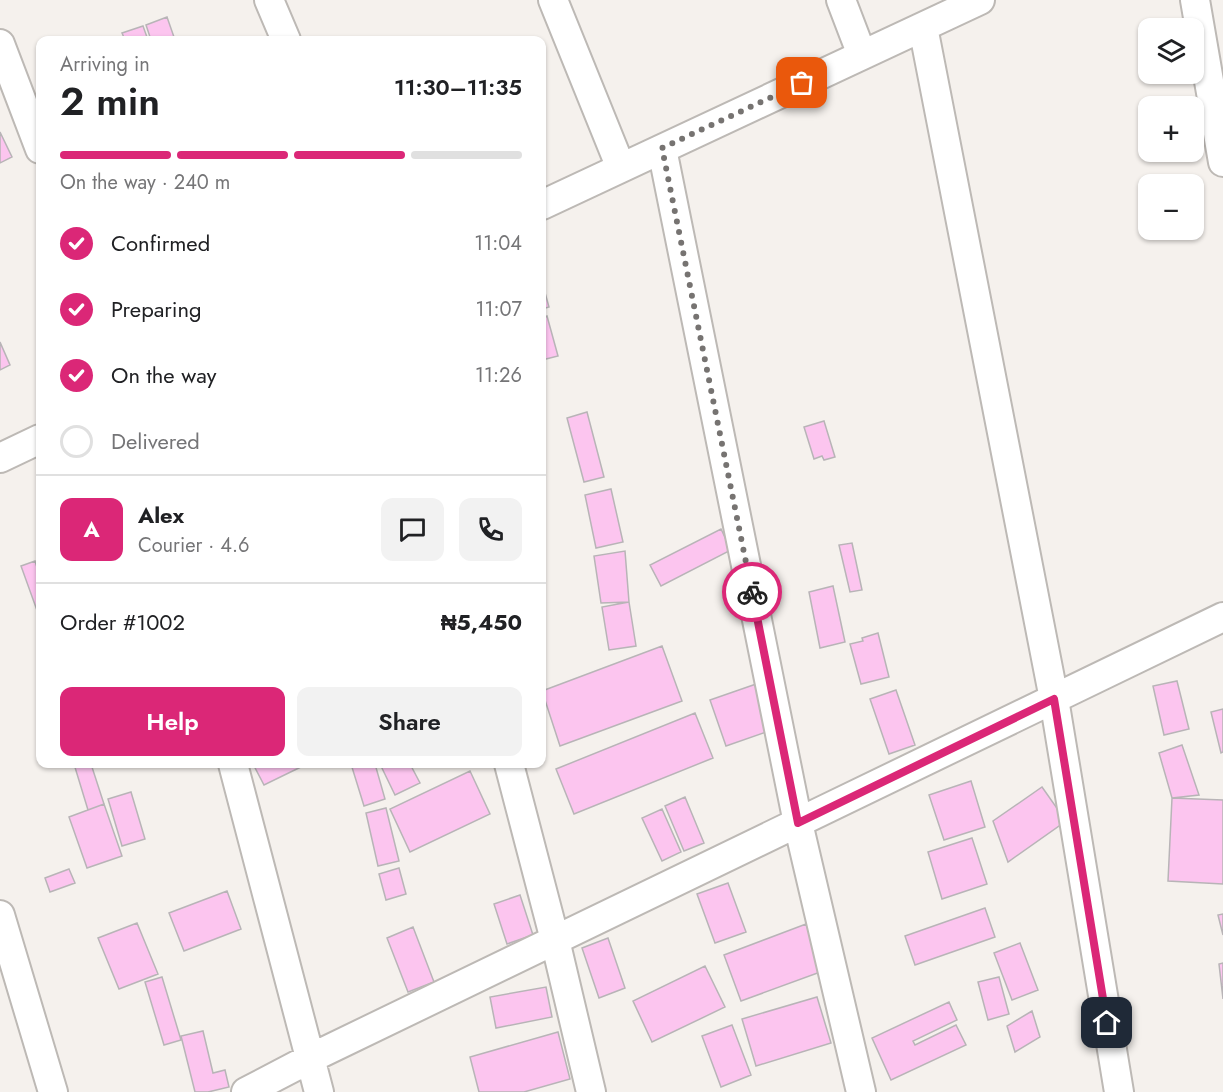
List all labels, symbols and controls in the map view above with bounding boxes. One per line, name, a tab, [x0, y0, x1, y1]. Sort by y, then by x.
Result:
map controls	[1138, 18, 1204, 240]
button: layers	[1138, 18, 1204, 84]
text: Arriving in	[60, 50, 150, 79]
pin	[776, 57, 827, 108]
icon: bag	[785, 66, 818, 99]
text: 11:30–11:35	[394, 71, 522, 103]
text: 2 min	[60, 73, 160, 130]
button: +	[1138, 96, 1204, 162]
text: On the way · 240 m	[60, 168, 230, 197]
button: −	[1138, 174, 1204, 240]
icon: check	[60, 227, 93, 260]
text: Confirmed	[111, 227, 210, 259]
text: 11:04	[474, 229, 522, 258]
icon: check	[60, 293, 93, 326]
text: Preparing	[111, 293, 202, 325]
text: 11:07	[476, 295, 522, 324]
icon: check	[60, 359, 93, 392]
text: On the way	[111, 359, 216, 391]
text: 11:26	[475, 361, 522, 390]
text: Delivered	[111, 425, 200, 457]
button: chat	[381, 498, 444, 561]
button: phone	[459, 498, 522, 561]
text: Alex	[138, 499, 184, 531]
text: A	[83, 513, 100, 545]
text: Courier · 4.6	[138, 531, 250, 560]
courier	[722, 562, 782, 622]
icon: bike	[736, 576, 769, 609]
text: Order #1002	[60, 606, 185, 638]
text: ₦5,450	[441, 606, 522, 638]
button: Help	[60, 687, 285, 756]
button: Share	[297, 687, 522, 756]
pin	[1081, 997, 1132, 1048]
icon: home	[1090, 1006, 1123, 1039]

